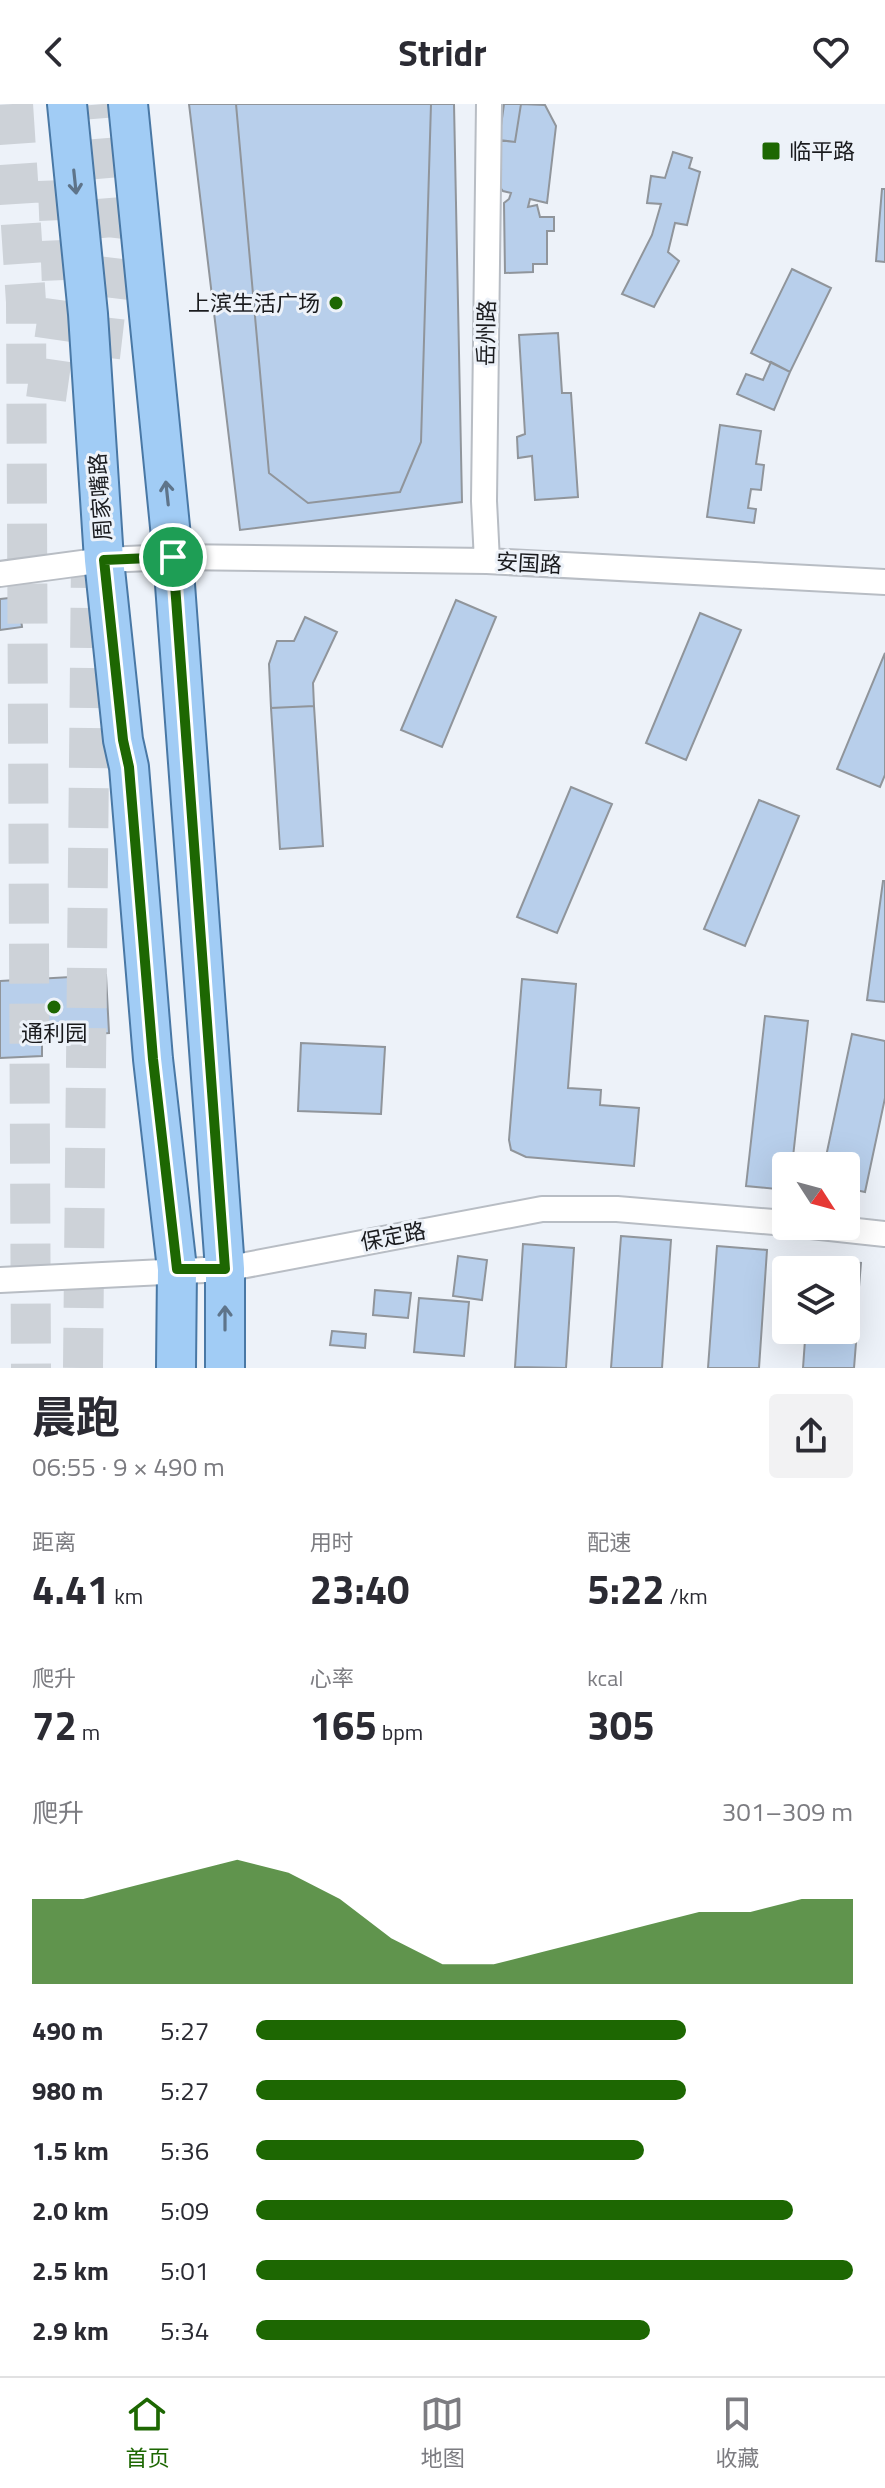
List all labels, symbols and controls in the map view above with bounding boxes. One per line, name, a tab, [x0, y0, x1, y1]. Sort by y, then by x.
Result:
text: Stridr	[398, 25, 487, 80]
icon: back	[32, 30, 76, 74]
icon: heart	[809, 30, 853, 74]
place label: 临平路	[789, 134, 855, 168]
marker: 临平路	[760, 140, 782, 162]
one-way arrow	[67, 168, 82, 195]
place label: 上滨生活广场	[188, 286, 320, 320]
marker: 上滨生活广场	[327, 294, 345, 312]
street label: 岳州路	[468, 300, 504, 366]
street label: 周家嘴路	[80, 452, 120, 542]
one-way arrow	[159, 480, 174, 507]
pin	[139, 523, 207, 591]
icon: arrive	[151, 535, 195, 579]
street label: 安国路	[495, 544, 563, 582]
marker: 通利园	[45, 998, 63, 1016]
place label: 通利园	[21, 1016, 87, 1050]
north arrow	[772, 1152, 860, 1240]
map controls	[772, 1152, 860, 1344]
street label: 保定路	[357, 1213, 429, 1259]
button: layers	[772, 1256, 860, 1344]
one-way arrow	[217, 1305, 233, 1332]
text: 晨跑	[32, 1383, 120, 1450]
button: share	[769, 1394, 853, 1478]
text: 06:55 · 9 × 490 m	[32, 1447, 225, 1486]
text: 距离	[32, 1525, 76, 1559]
text: 用时	[310, 1525, 354, 1559]
text: 配速	[587, 1525, 631, 1559]
text: 4.41	[32, 1559, 109, 1620]
text: 23:40	[310, 1559, 410, 1620]
text: 5:22	[587, 1559, 665, 1620]
text: km	[109, 1579, 143, 1613]
text: /km	[665, 1579, 708, 1613]
text: 爬升	[32, 1661, 76, 1695]
text: 心率	[310, 1661, 354, 1695]
text: kcal	[587, 1661, 623, 1695]
text: 72	[32, 1695, 77, 1756]
text: 165	[310, 1695, 377, 1756]
text: 305	[587, 1695, 655, 1756]
text: m	[77, 1715, 100, 1749]
text: bpm	[377, 1715, 423, 1749]
text: 301–309 m	[722, 1792, 853, 1831]
text: 爬升	[32, 1793, 84, 1832]
text: 490 m	[32, 2011, 103, 2050]
text: 5:27	[160, 2011, 209, 2050]
text: 980 m	[32, 2071, 103, 2110]
text: 5:27	[160, 2071, 209, 2110]
text: 1.5 km	[32, 2131, 109, 2170]
text: 5:36	[160, 2131, 209, 2170]
text: 2.0 km	[32, 2191, 109, 2230]
text: 5:09	[160, 2191, 209, 2230]
text: 2.5 km	[32, 2251, 109, 2290]
text: 5:01	[160, 2251, 209, 2290]
text: 2.9 km	[32, 2311, 109, 2350]
text: 5:34	[160, 2311, 209, 2350]
tab: 首页	[125, 2392, 170, 2475]
tab: 地图	[420, 2392, 465, 2475]
tab: 收藏	[715, 2392, 760, 2475]

